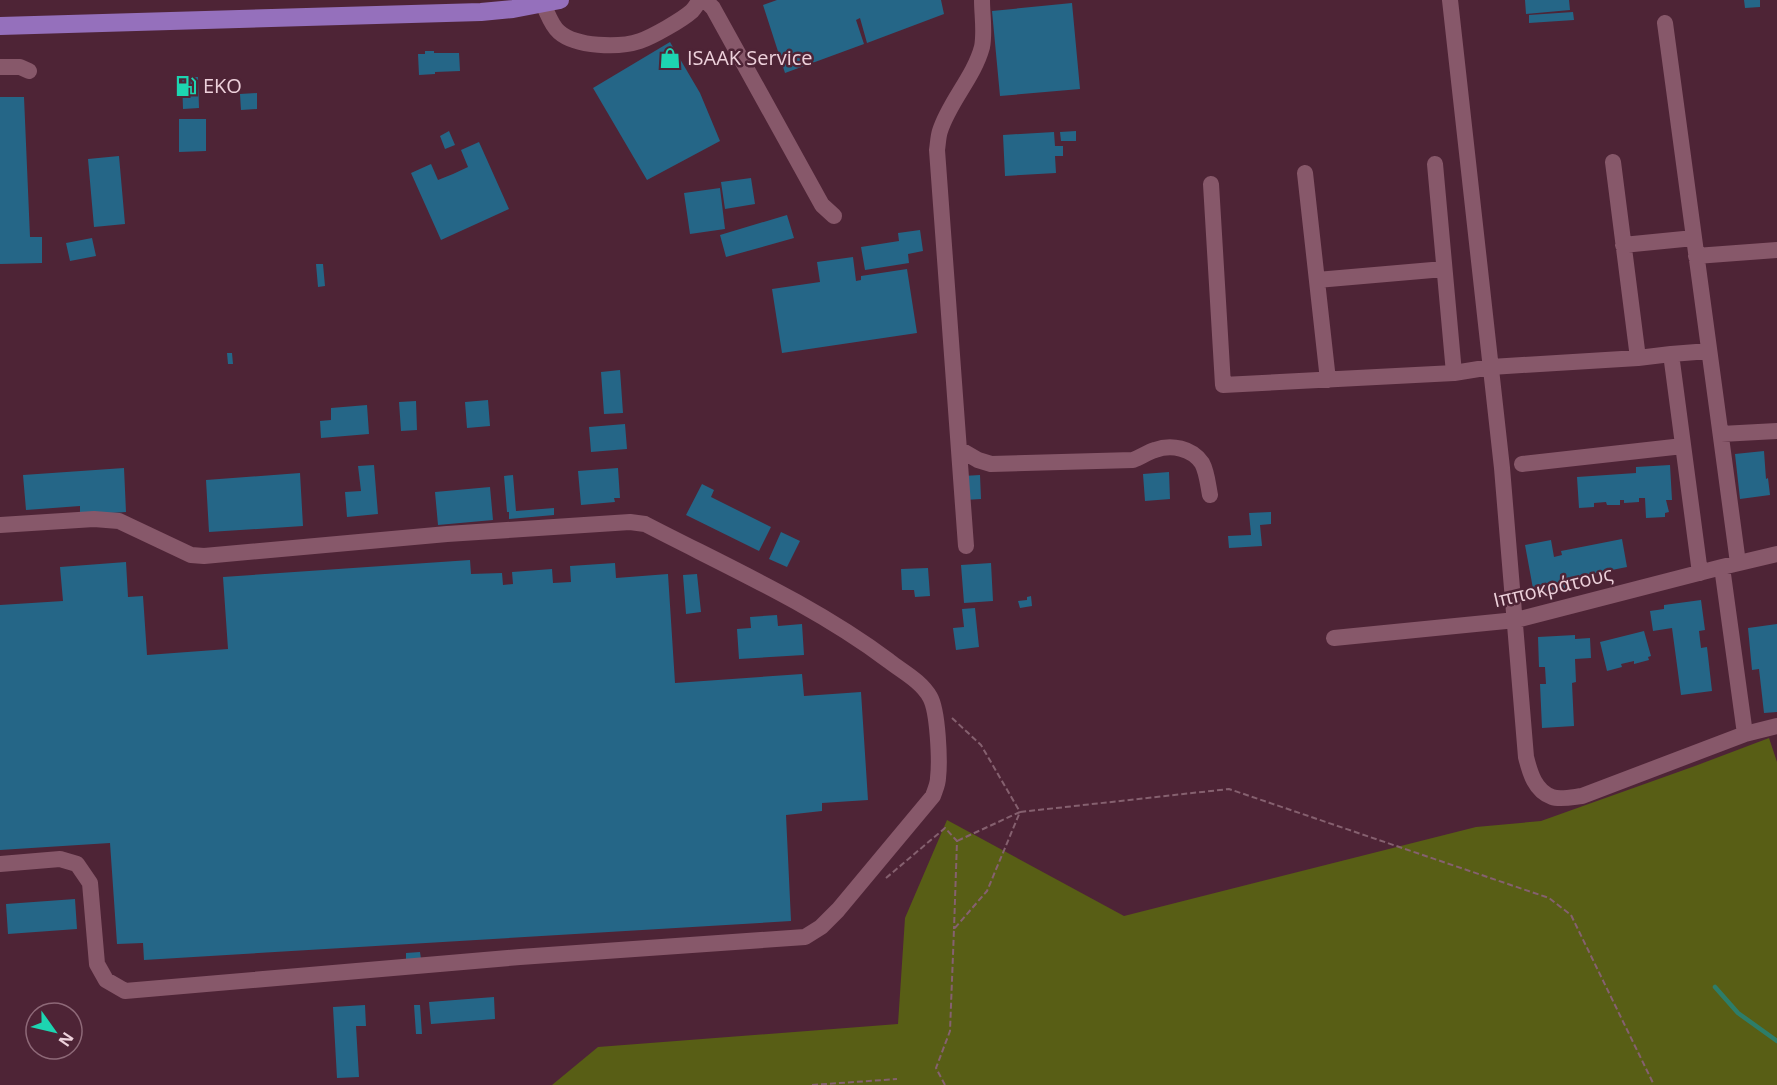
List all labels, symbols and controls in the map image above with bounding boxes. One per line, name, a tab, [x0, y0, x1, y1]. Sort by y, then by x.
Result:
place label: ISAAK Service	[687, 44, 813, 71]
shop icon: ISAAK Service	[658, 46, 682, 70]
place label: EKO	[203, 72, 242, 99]
fuel station icon: EKO	[174, 74, 198, 98]
street label: Ιπποκράτους	[1491, 560, 1616, 613]
north arrow	[24, 1001, 84, 1061]
text: N	[54, 1028, 79, 1051]

